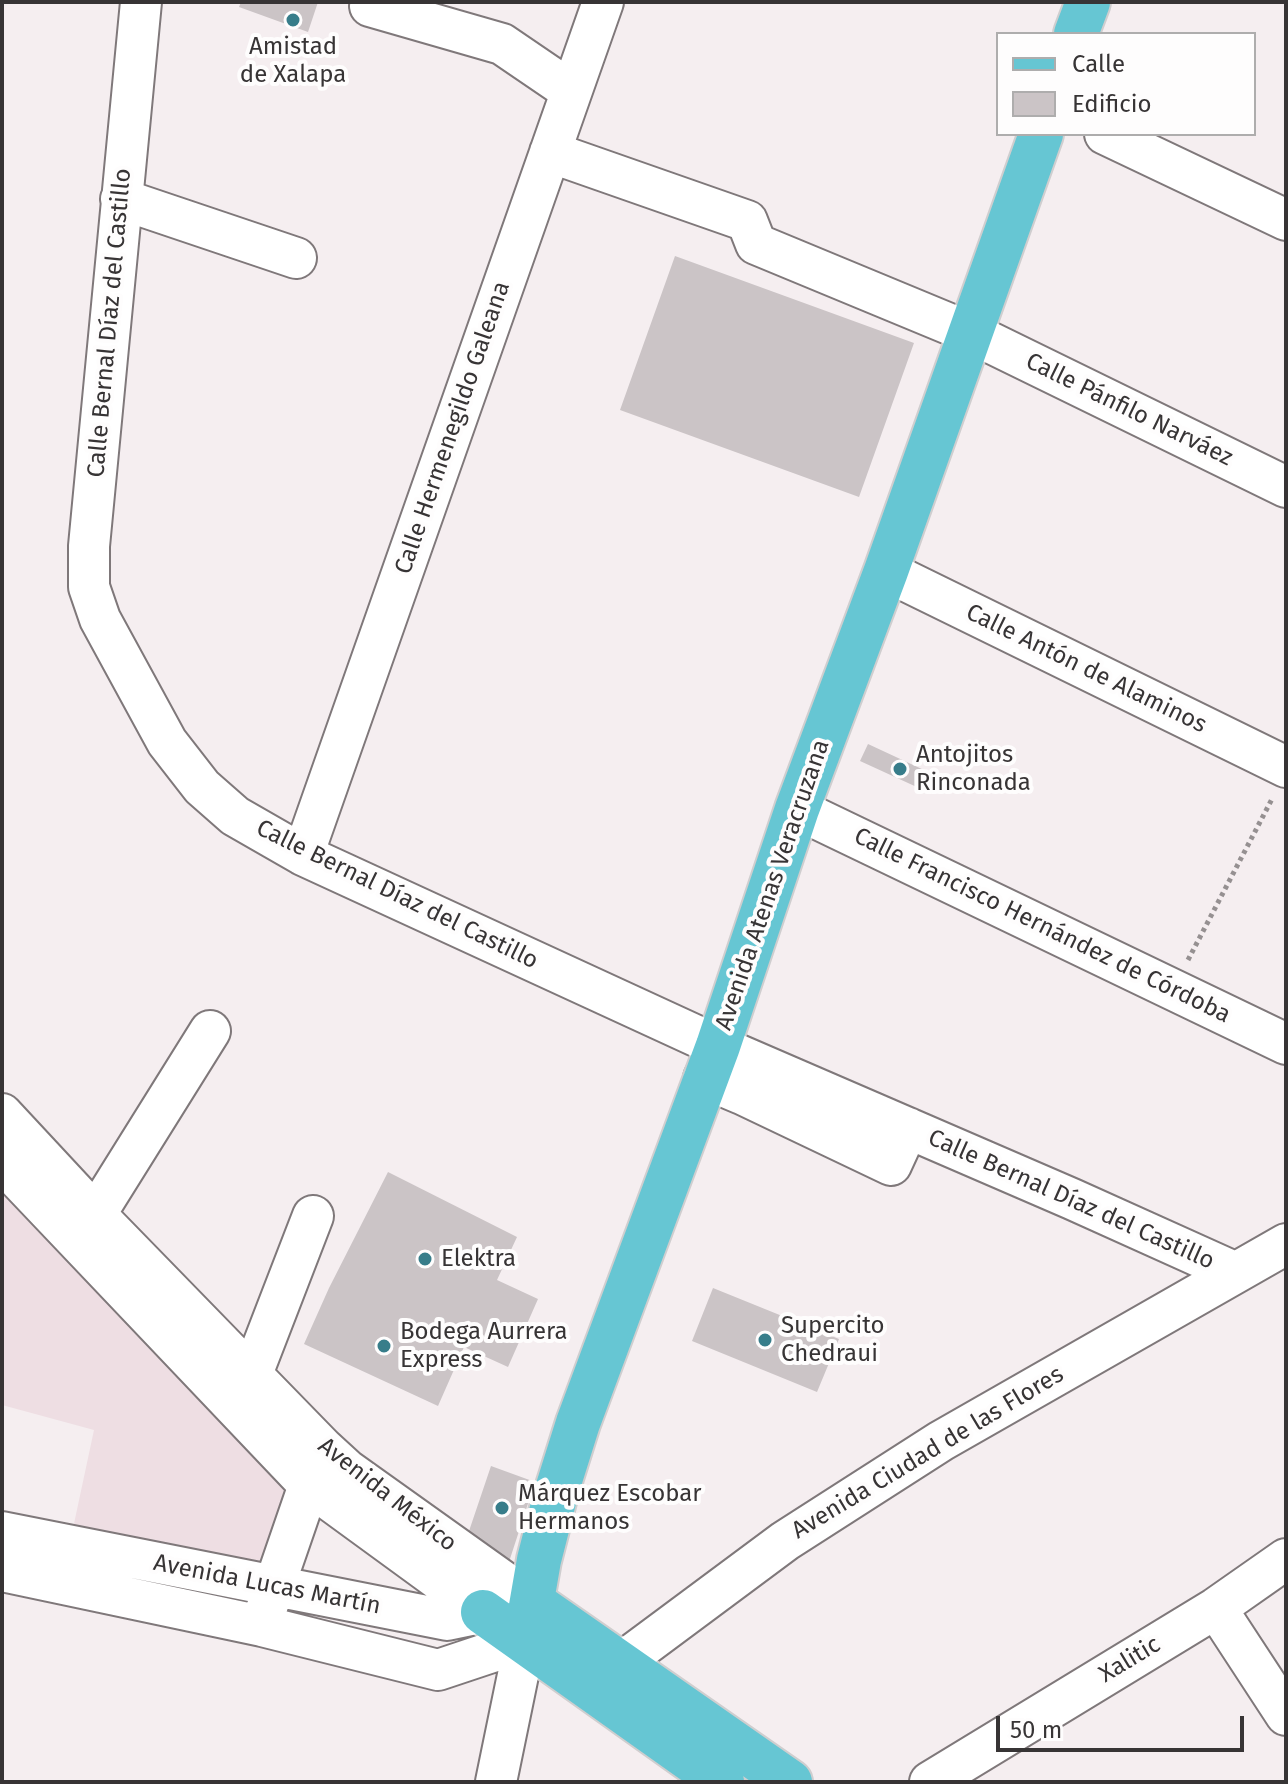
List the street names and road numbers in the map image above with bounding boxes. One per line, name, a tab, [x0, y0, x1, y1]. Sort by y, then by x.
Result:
street label: Calle Bernal Díaz del Castillo	[82, 167, 138, 479]
street label: Calle Hermenegildo Galeana	[389, 278, 517, 578]
street label: Calle Pánfilo Narváez	[1021, 347, 1237, 473]
street label: Calle Antón de Alaminos	[961, 598, 1211, 740]
street label: Avenida Atenas Veracruzana	[710, 736, 836, 1034]
street label: Calle Bernal Díaz del Castillo	[251, 814, 543, 976]
street label: Calle Francisco Hernández de Córdoba	[849, 822, 1235, 1030]
street label: Calle Bernal Díaz del Castillo	[923, 1124, 1219, 1276]
street label: Avenida Ciudad de las Flores	[787, 1360, 1069, 1546]
street label: Avenida México	[312, 1432, 462, 1558]
street label: Avenida Lucas Martín	[151, 1549, 383, 1621]
street label: Xalitic	[1094, 1631, 1166, 1689]

